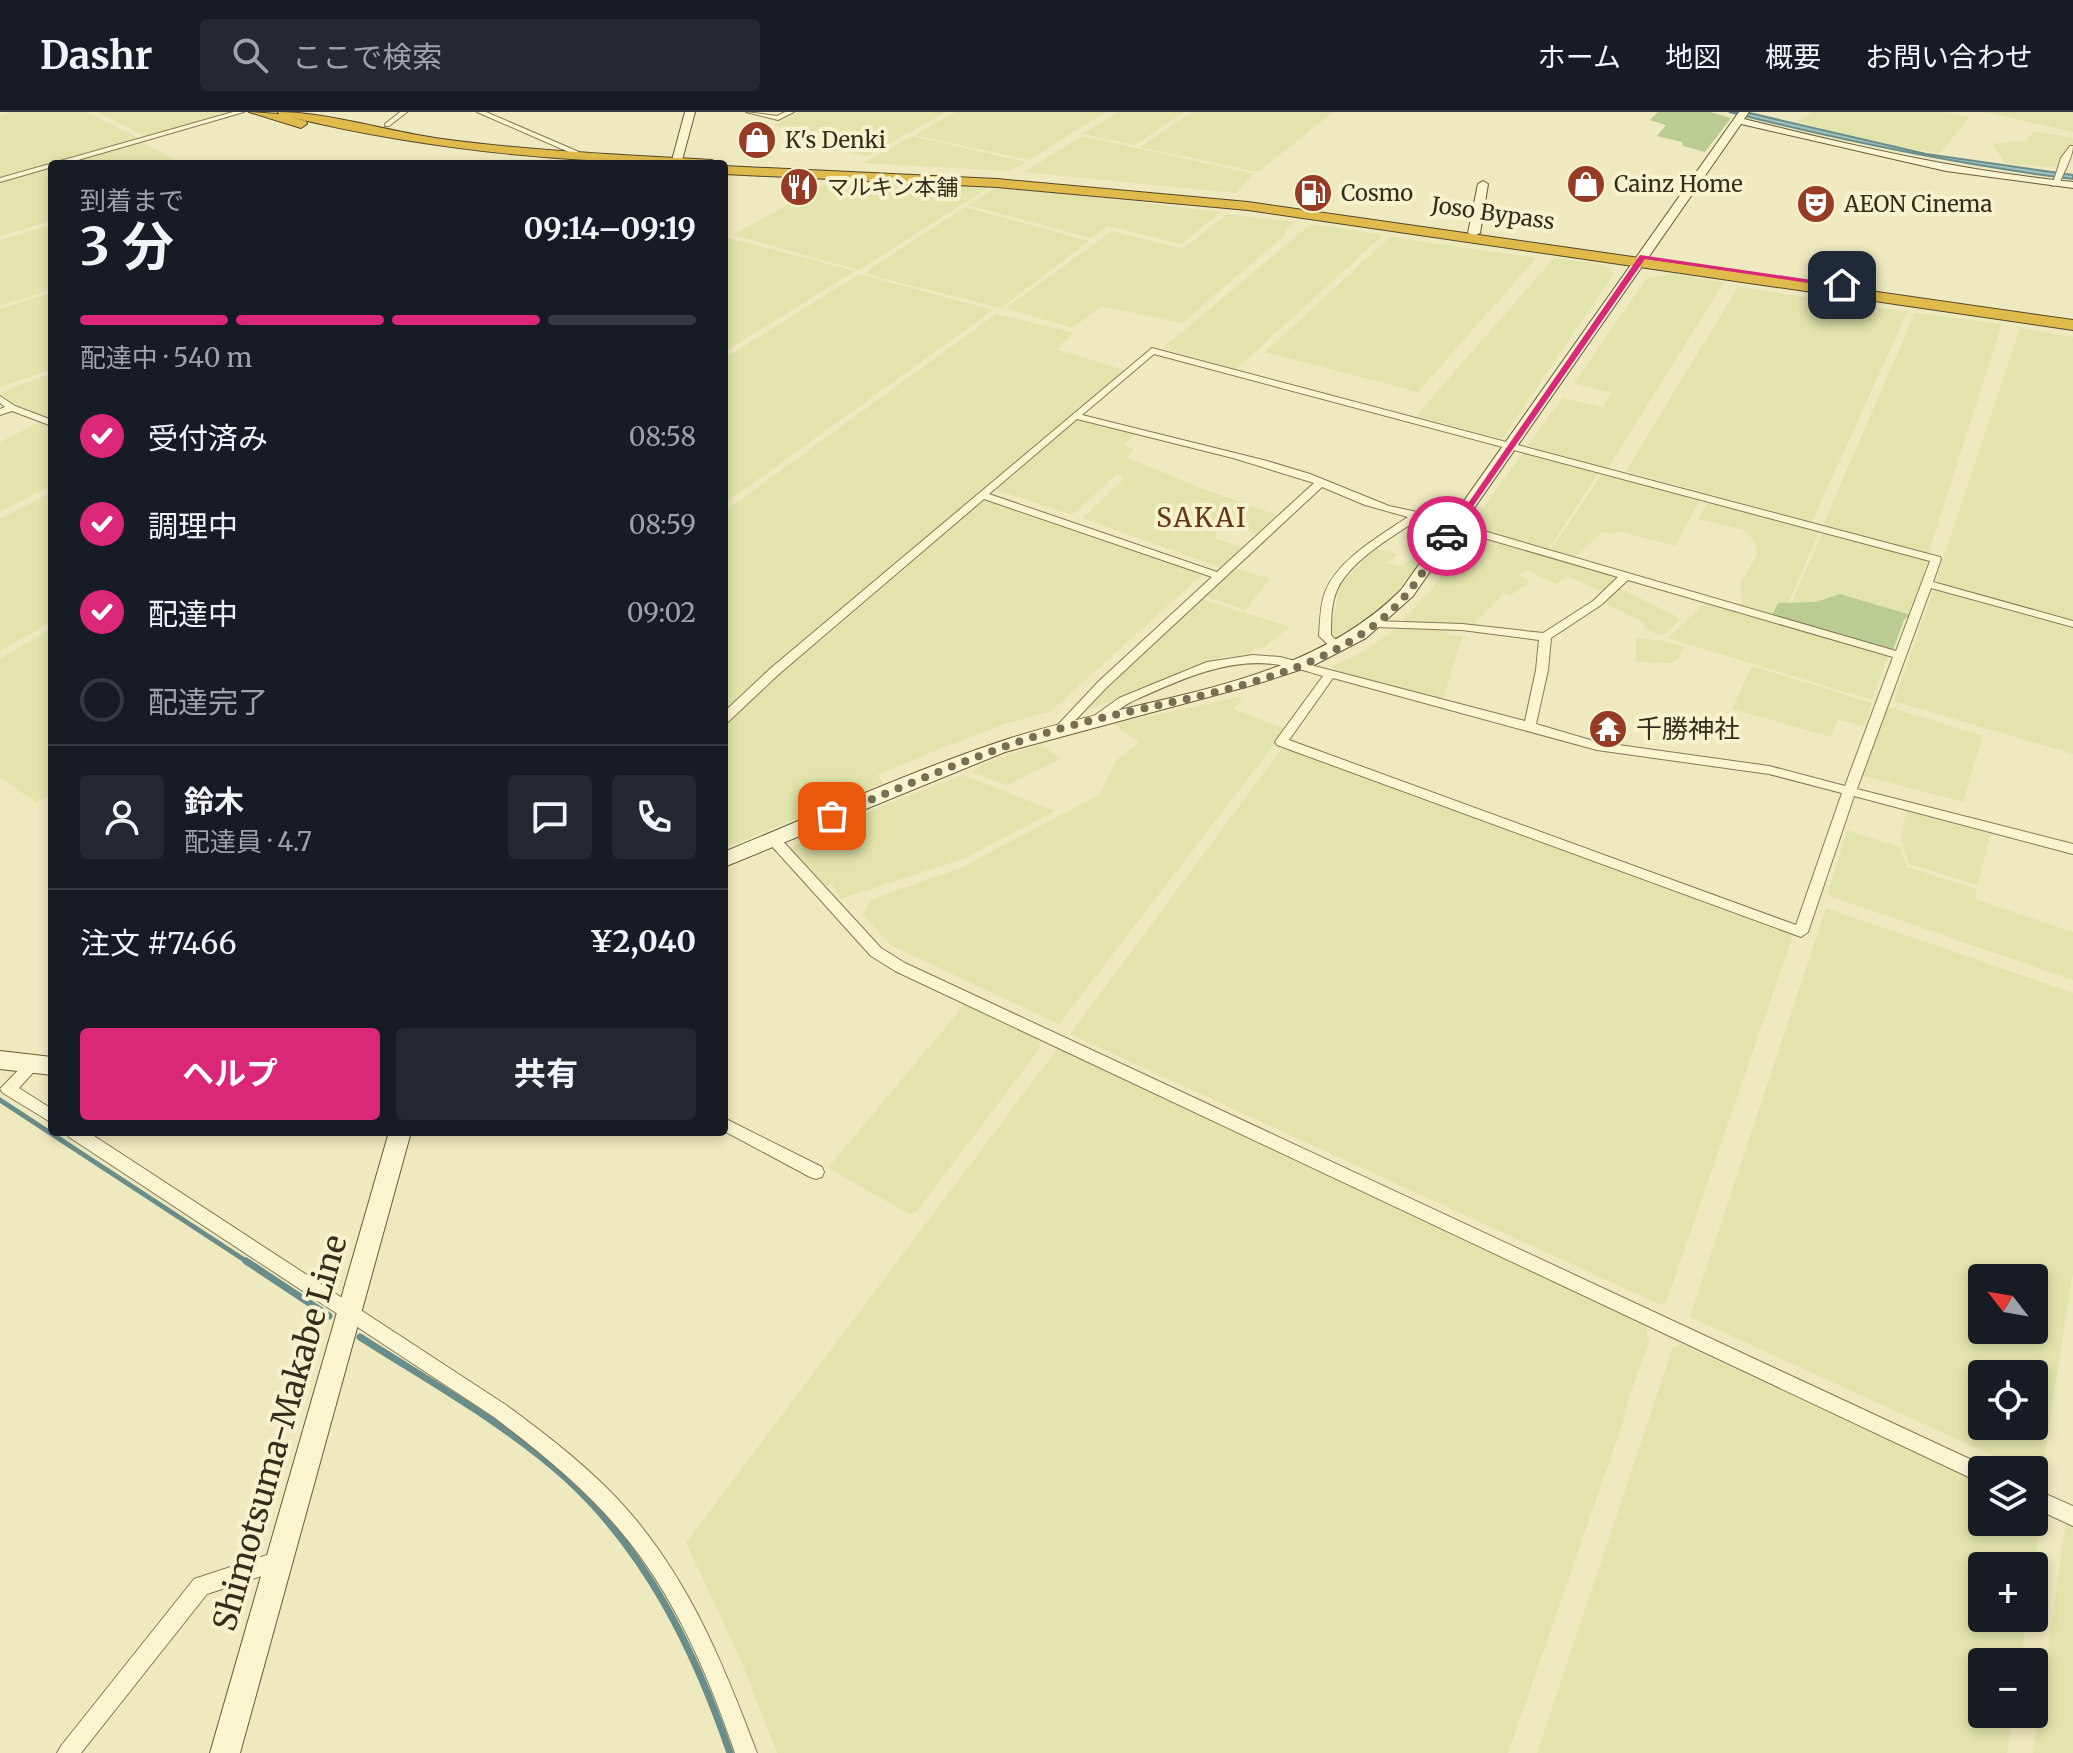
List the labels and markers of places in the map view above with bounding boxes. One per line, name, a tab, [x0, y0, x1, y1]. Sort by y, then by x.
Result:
shop icon: K's Denki	[736, 119, 778, 161]
place label: K's Denki	[785, 126, 886, 154]
shop icon: Cainz Home	[1565, 163, 1607, 205]
restaurant icon: マルキン本舗	[778, 166, 820, 208]
place label: Cainz Home	[1614, 170, 1743, 198]
fuel station icon: Cosmo	[1292, 172, 1334, 214]
place label: マルキン本舗	[827, 173, 958, 201]
place label: Cosmo	[1341, 179, 1413, 207]
theatre icon: AEON Cinema	[1795, 183, 1837, 225]
place label: AEON Cinema	[1843, 190, 1992, 218]
pin	[1808, 251, 1876, 319]
temple icon: 千勝神社	[1587, 708, 1629, 750]
place label: 千勝神社	[1636, 712, 1740, 745]
pin	[798, 782, 866, 850]

